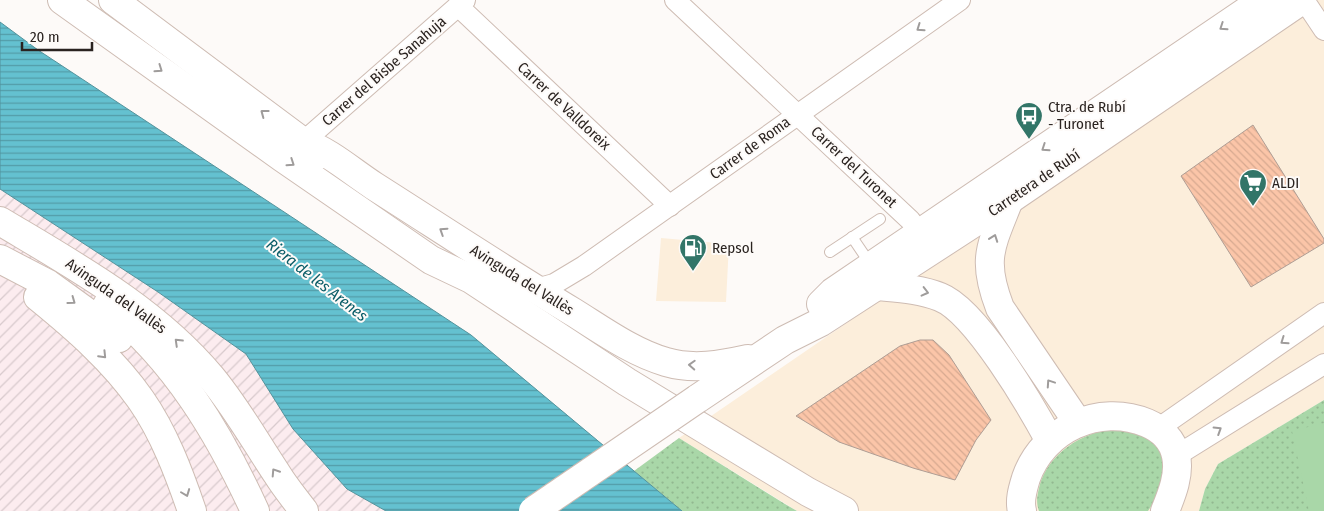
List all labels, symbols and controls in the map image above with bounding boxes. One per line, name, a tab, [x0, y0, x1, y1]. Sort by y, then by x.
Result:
street label: Carrer del Bisbe Sanahuja	[318, 12, 450, 130]
scale bar	[22, 20, 92, 52]
one-way arrow	[1219, 21, 1228, 30]
one-way arrow	[916, 22, 926, 31]
text: 20 m	[30, 28, 60, 46]
street label: Carrer de Valldoreix	[514, 58, 615, 154]
one-way arrow	[153, 63, 162, 72]
place label: Ctra. de Rubí - Turonet	[1048, 98, 1126, 133]
bus stop icon: Ctra. de Rubí - Turonet	[1014, 101, 1044, 140]
one-way arrow	[260, 110, 270, 119]
street label: Carrer de Roma	[706, 113, 794, 183]
street label: Carrer del Turonet	[807, 123, 901, 212]
one-way arrow	[1041, 142, 1051, 151]
street label: Carretera de Rubí	[985, 146, 1083, 220]
one-way arrow	[285, 157, 294, 166]
supermarket icon: ALDI	[1238, 168, 1268, 207]
place label: ALDI	[1272, 174, 1299, 192]
one-way arrow	[440, 227, 449, 237]
fuel station icon: Repsol	[678, 233, 708, 272]
one-way arrow	[988, 234, 998, 243]
water label: Riera de les Arenes	[263, 235, 371, 325]
place label: Repsol	[712, 239, 754, 257]
street label: Avinguda del Vallès	[467, 241, 577, 319]
street label: Avinguda del Vallès	[62, 255, 170, 337]
one-way arrow	[920, 286, 929, 297]
one-way arrow	[66, 295, 76, 304]
one-way arrow	[1280, 335, 1290, 344]
one-way arrow	[175, 339, 184, 348]
one-way arrow	[97, 349, 106, 358]
one-way arrow	[687, 360, 695, 371]
one-way arrow	[1047, 379, 1056, 389]
one-way arrow	[1212, 427, 1221, 436]
one-way arrow	[272, 468, 281, 477]
one-way arrow	[180, 488, 190, 497]

